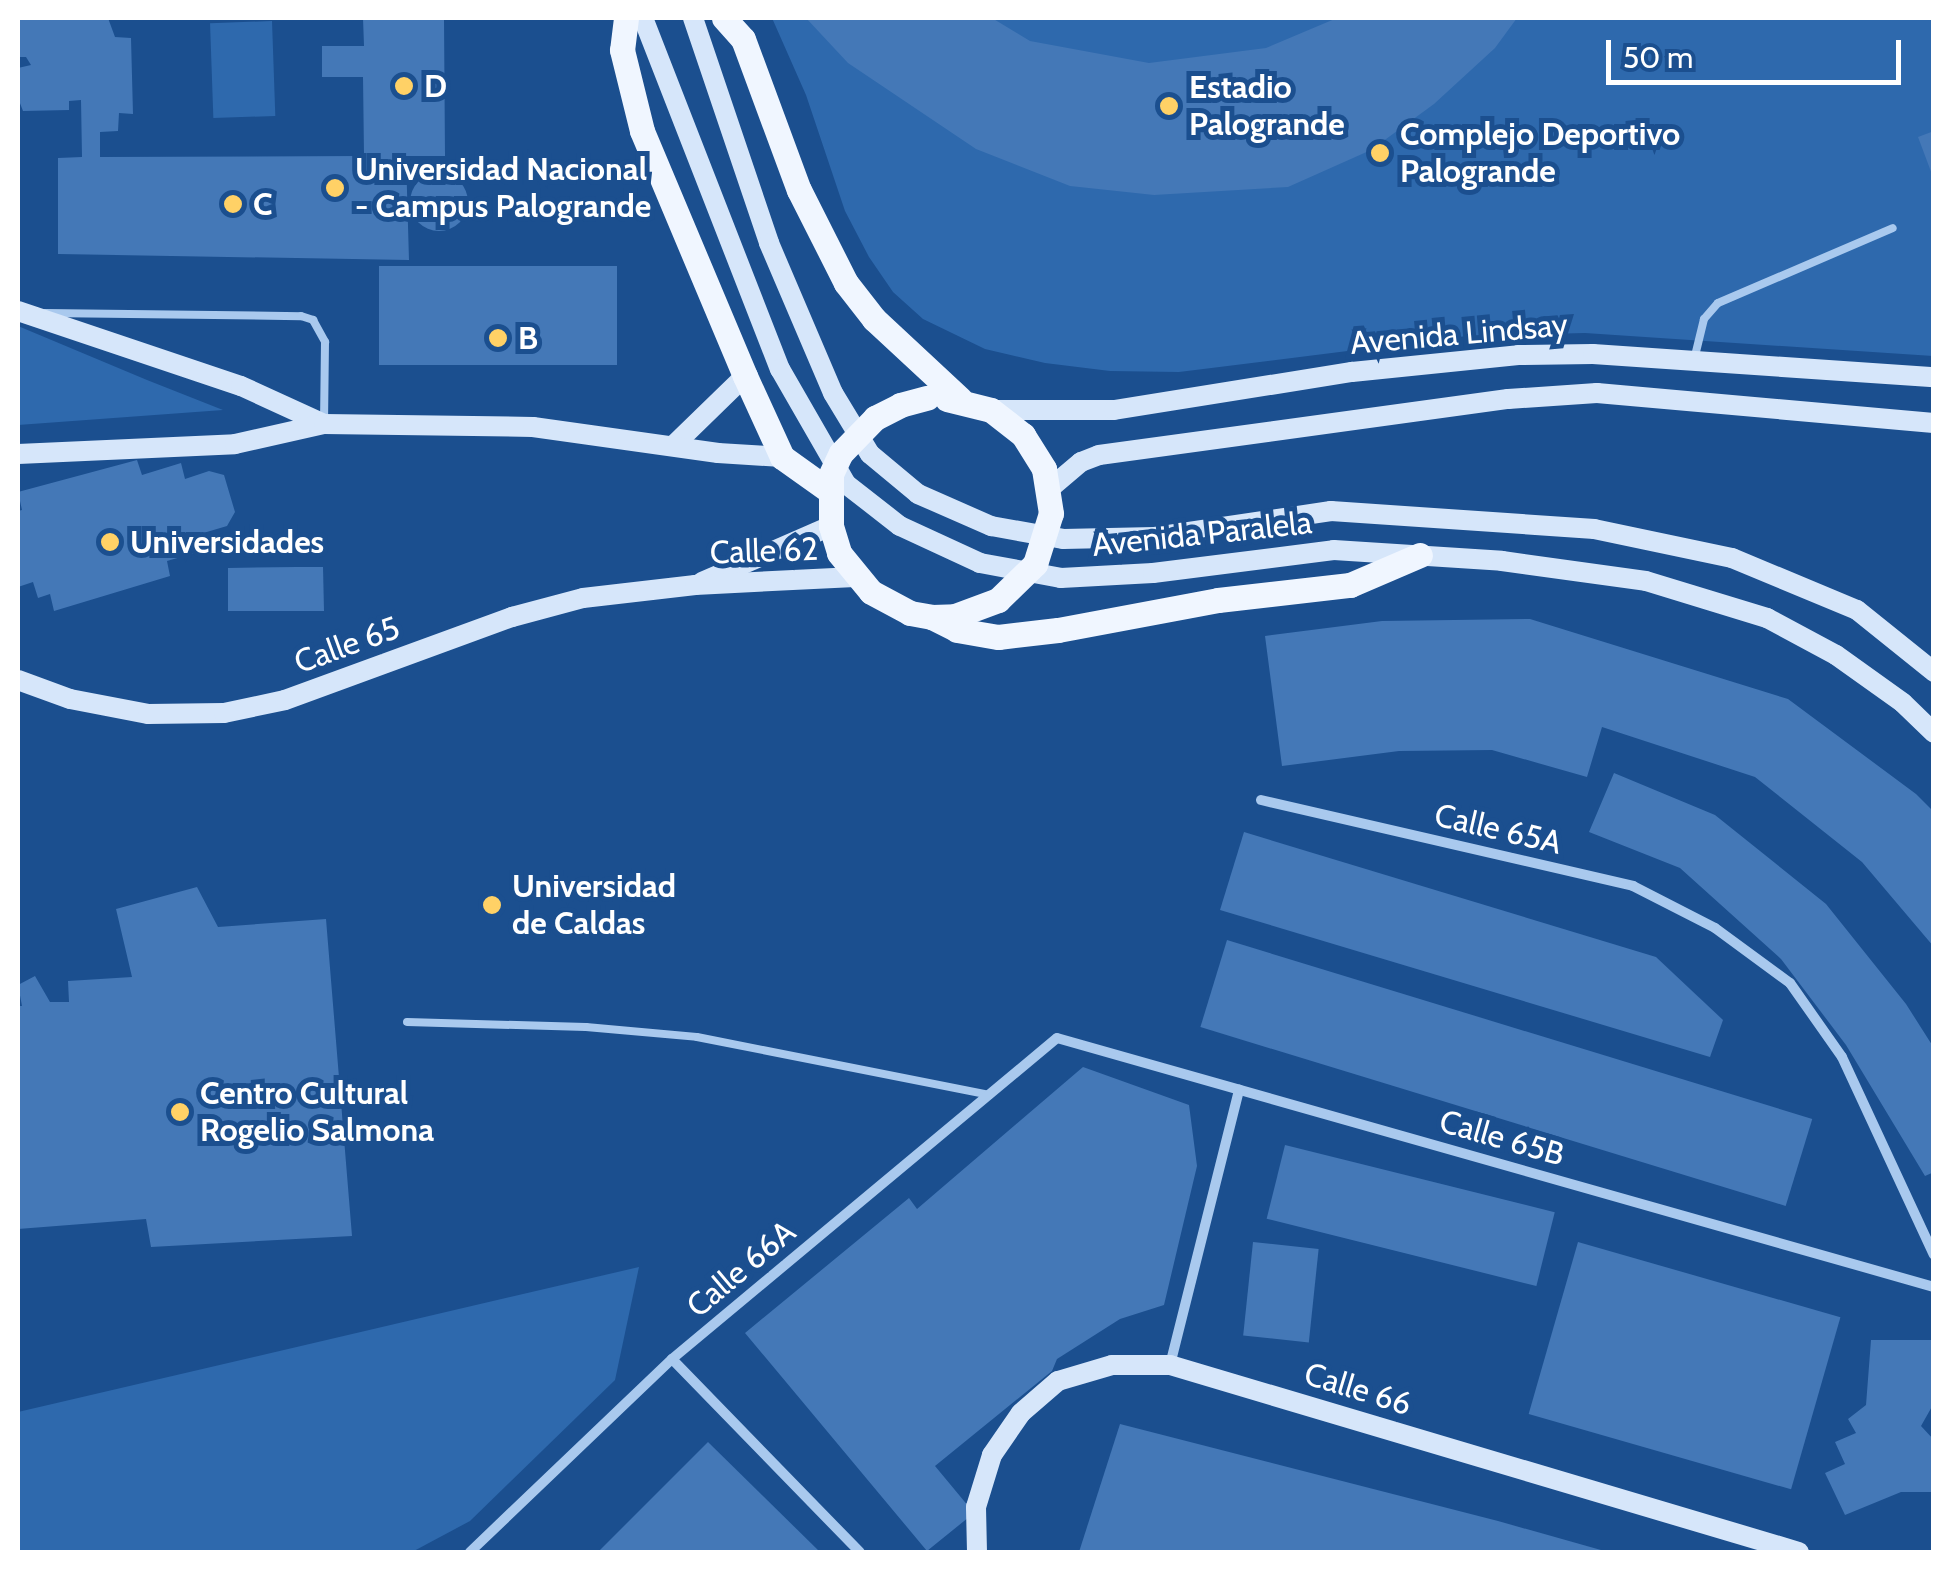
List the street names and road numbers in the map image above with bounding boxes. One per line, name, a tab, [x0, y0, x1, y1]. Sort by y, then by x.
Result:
street label: Avenida Lindsay	[1349, 305, 1569, 363]
street label: Avenida Paralela	[1090, 503, 1314, 565]
street label: Calle 62	[709, 530, 819, 572]
street label: Calle 65	[289, 608, 405, 682]
street label: Calle 65A	[1431, 796, 1565, 862]
street label: Calle 65B	[1435, 1102, 1569, 1174]
street label: Calle 66A	[679, 1213, 803, 1325]
street label: Calle 66	[1300, 1355, 1416, 1423]

